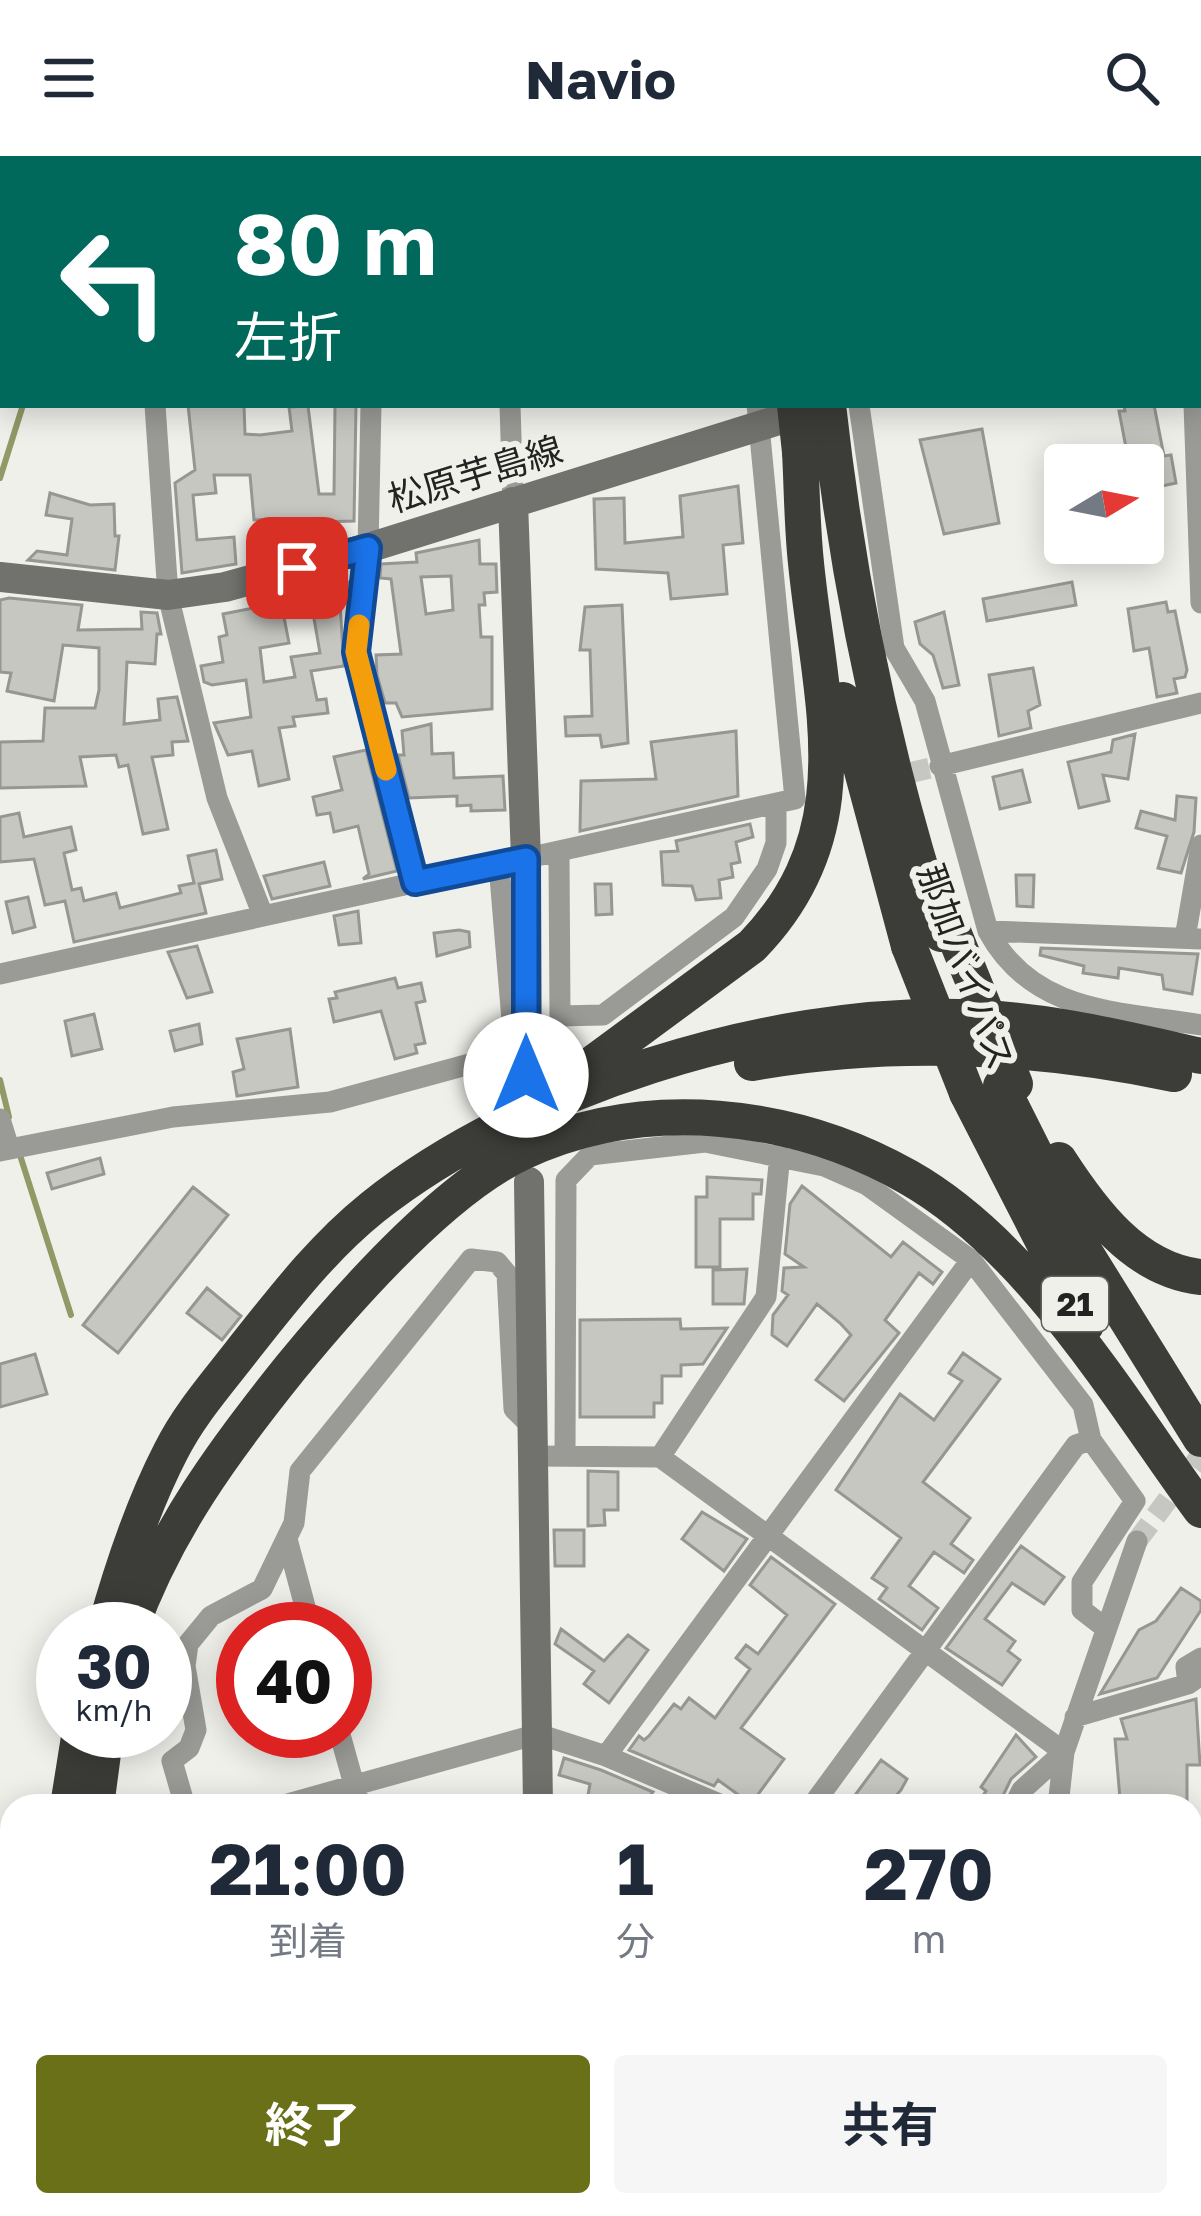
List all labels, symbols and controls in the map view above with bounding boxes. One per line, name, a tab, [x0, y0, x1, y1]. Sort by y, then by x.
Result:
icon: menu	[36, 45, 102, 111]
icon: search	[1099, 45, 1165, 111]
text: Navio	[525, 46, 676, 111]
text: 80 m	[234, 193, 437, 293]
icon: left	[36, 204, 192, 360]
text: 左折	[234, 304, 342, 369]
street label: 松原芋島線	[382, 427, 567, 520]
north arrow	[1044, 444, 1164, 564]
map controls	[1044, 444, 1164, 564]
pin	[246, 517, 348, 619]
icon: arrive	[264, 535, 330, 601]
street label: 那加バイパス	[909, 858, 1023, 1075]
position arrow	[463, 1012, 589, 1138]
road number: 21	[1042, 1277, 1108, 1331]
speed limit sign: 40	[216, 1602, 372, 1758]
text: 30	[76, 1629, 152, 1701]
text: km/h	[76, 1692, 152, 1728]
text: 21:00	[209, 1824, 407, 1911]
text: 1	[617, 1824, 654, 1911]
text: 270	[864, 1829, 994, 1916]
text: m	[912, 1915, 946, 1962]
text: 到着	[269, 1917, 347, 1964]
text: 分	[616, 1917, 655, 1964]
button: 終了	[36, 2055, 590, 2193]
button: 共有	[614, 2055, 1167, 2193]

